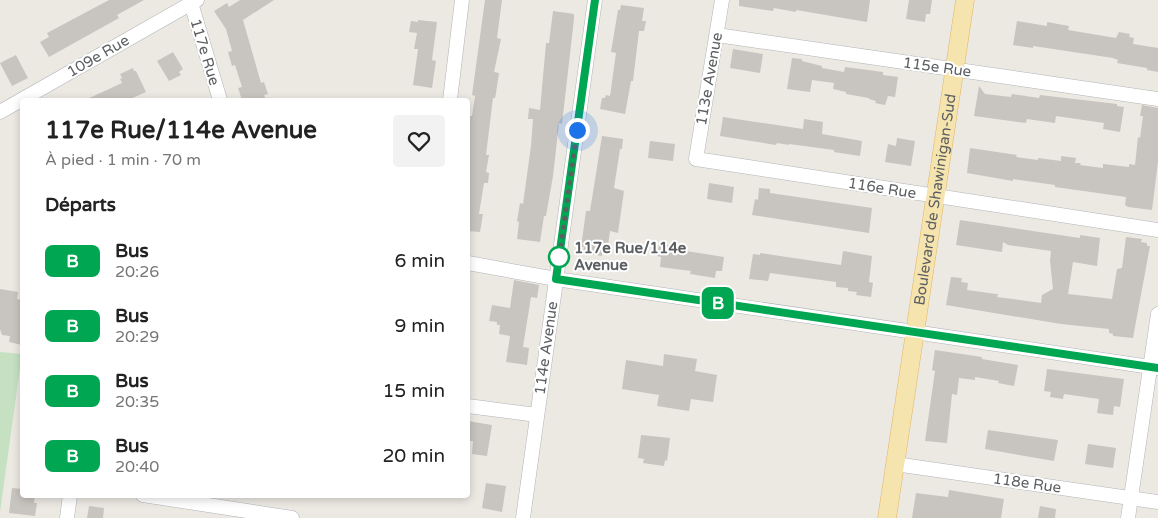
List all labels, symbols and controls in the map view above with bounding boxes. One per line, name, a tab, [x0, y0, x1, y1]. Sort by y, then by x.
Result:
street label: 117e Rue	[186, 16, 224, 88]
street label: 109e Rue	[64, 31, 132, 81]
street label: 113e Avenue	[692, 31, 726, 127]
street label: 115e Rue	[902, 53, 972, 81]
street label: Boulevard de Shawinigan-Sud	[910, 93, 960, 307]
button: heart	[393, 115, 445, 167]
text: 117e Rue/114e Avenue	[45, 116, 317, 145]
your location	[565, 118, 590, 143]
text: À pied · 1 min · 70 m	[45, 150, 201, 170]
street label: 116e Rue	[847, 174, 917, 202]
text: Départs	[45, 194, 116, 216]
place label: 117e Rue/114e Avenue	[574, 239, 687, 274]
text: Bus	[115, 240, 149, 262]
marker: 117e Rue/114e Avenue	[548, 246, 570, 268]
text: B	[66, 250, 79, 272]
text: 6 min	[394, 250, 445, 272]
text: 20:26	[115, 262, 159, 282]
line badge: B	[702, 287, 734, 319]
text: B	[712, 292, 724, 314]
street label: 114e Avenue	[531, 300, 561, 396]
text: Bus	[115, 305, 149, 327]
text: B	[66, 315, 79, 337]
text: 9 min	[394, 315, 445, 337]
text: 20:29	[115, 327, 159, 347]
text: Bus	[115, 370, 149, 392]
text: B	[66, 380, 79, 402]
text: 15 min	[382, 380, 445, 402]
text: 20:35	[115, 392, 159, 412]
text: Bus	[115, 435, 149, 457]
text: B	[66, 445, 79, 467]
text: 20 min	[382, 445, 445, 467]
text: 20:40	[115, 457, 159, 477]
street label: 118e Rue	[992, 469, 1062, 497]

